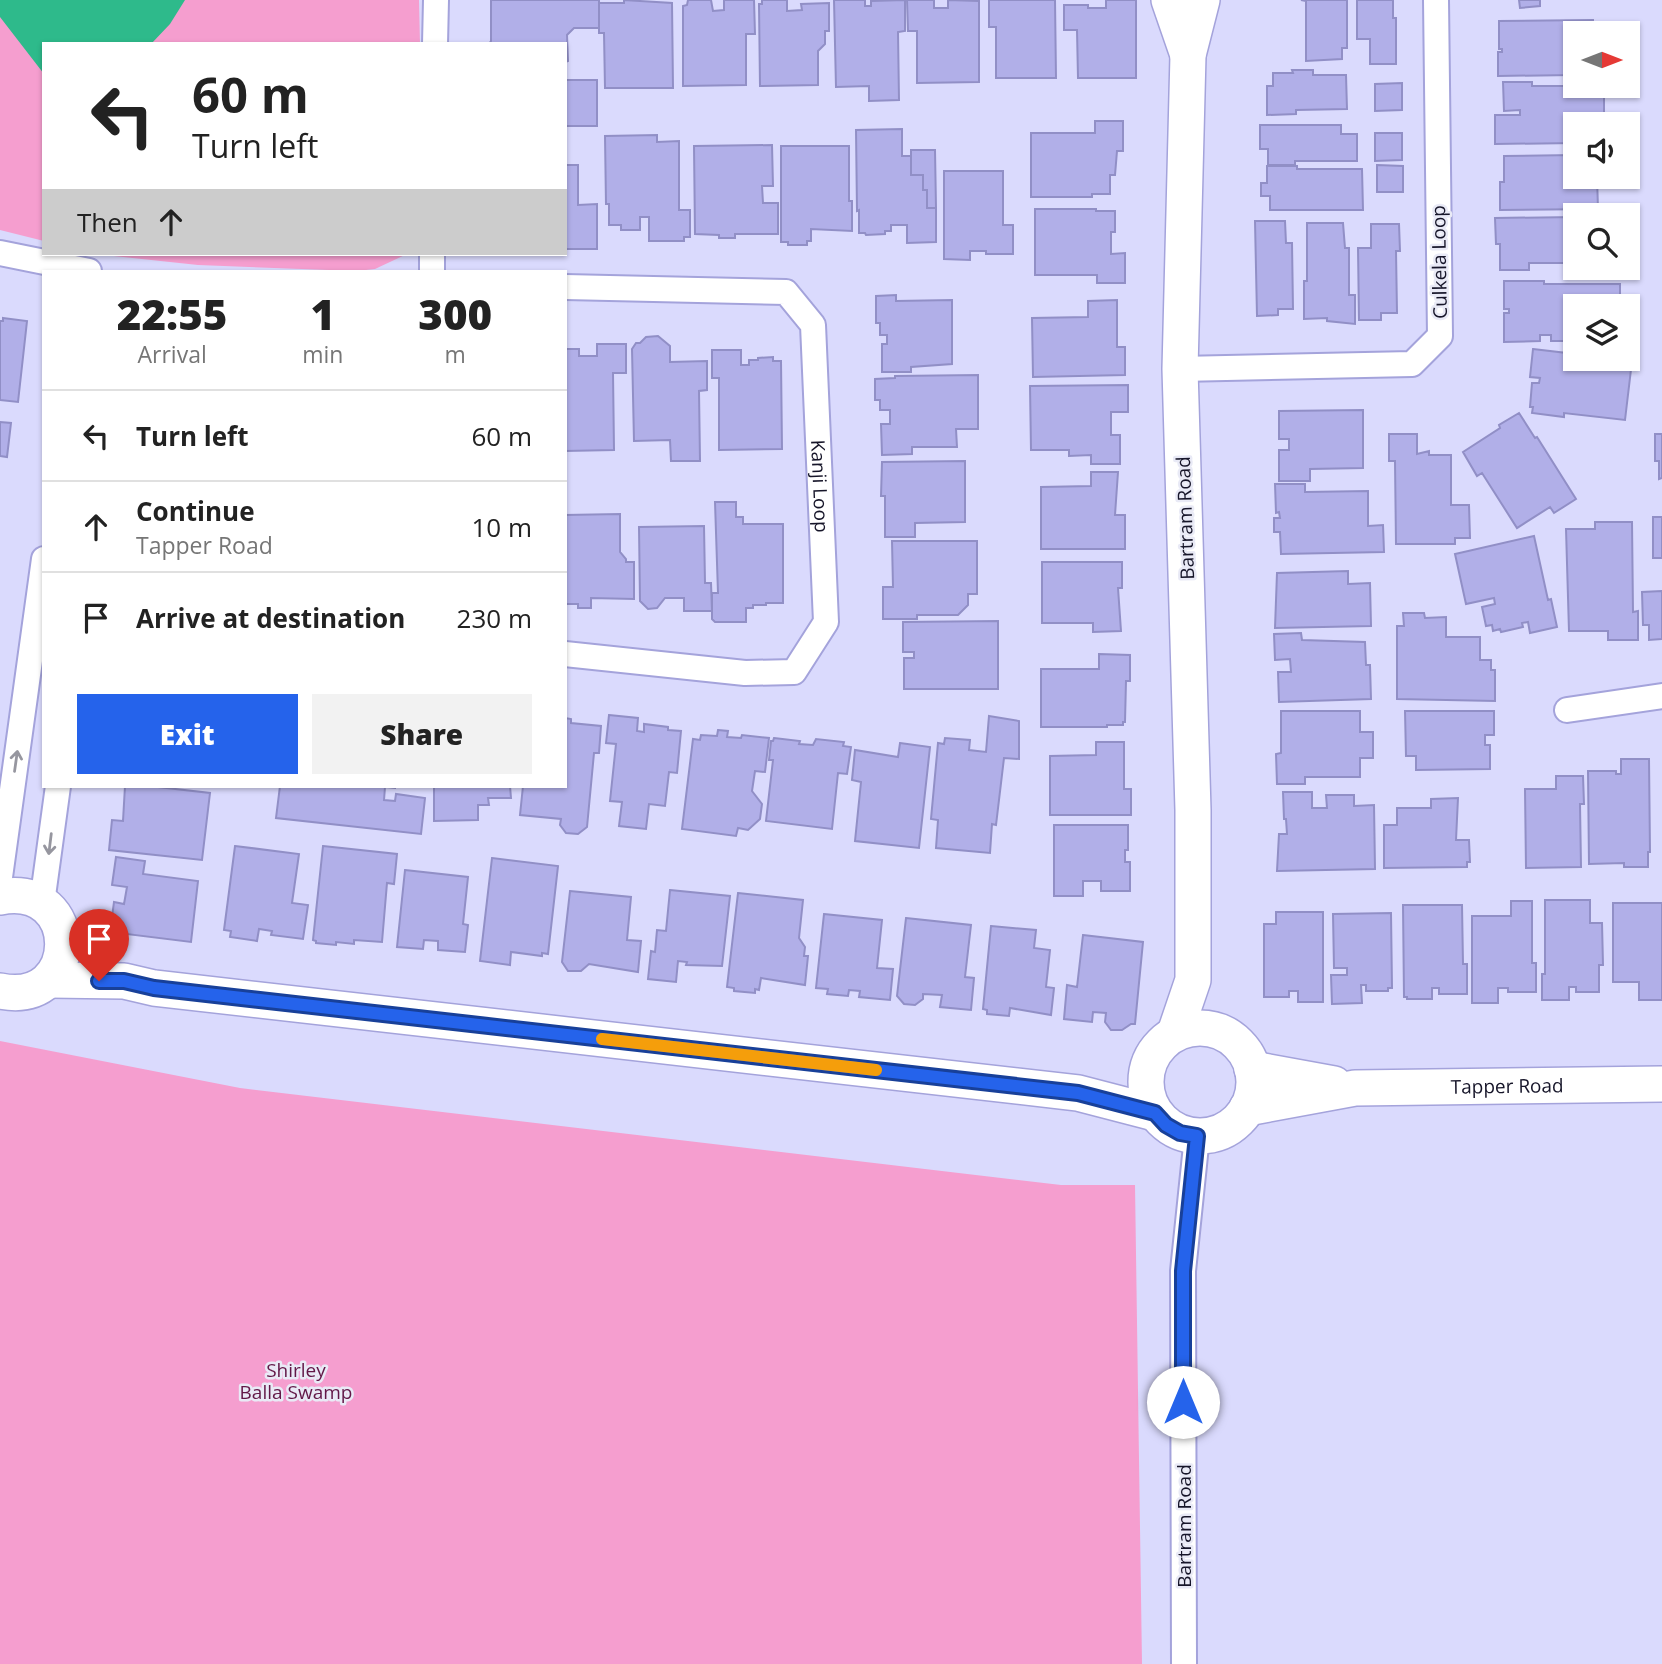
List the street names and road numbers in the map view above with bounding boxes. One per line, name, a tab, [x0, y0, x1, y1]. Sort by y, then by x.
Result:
street label: Culkela Loop	[1425, 205, 1453, 319]
street label: Kanji Loop	[805, 439, 835, 533]
street label: Bartram Road	[1170, 456, 1200, 580]
street label: Tapper Road	[1450, 1072, 1564, 1100]
street label: Bartram Road	[1171, 1464, 1197, 1588]

